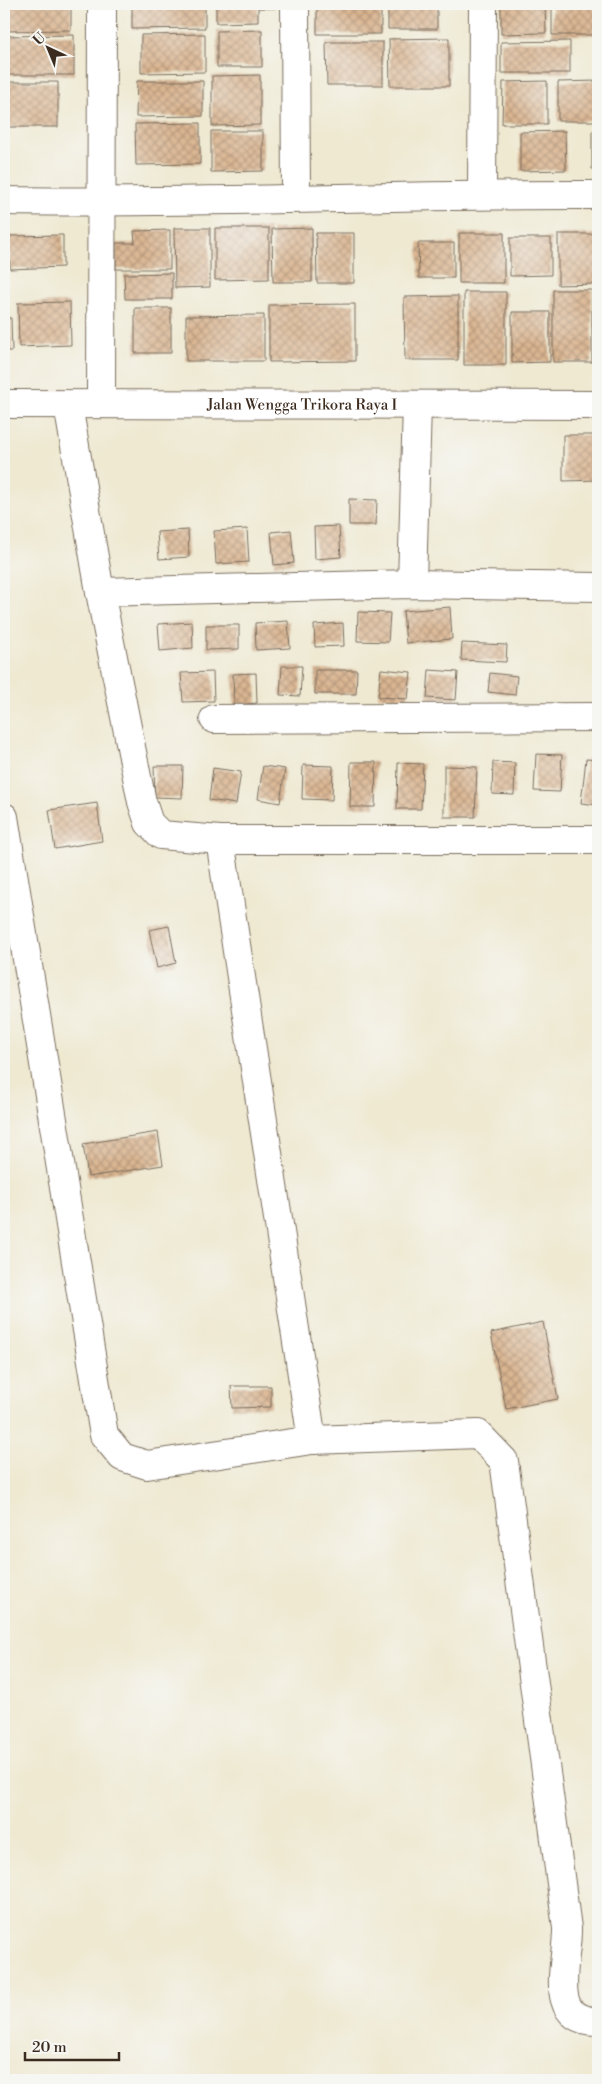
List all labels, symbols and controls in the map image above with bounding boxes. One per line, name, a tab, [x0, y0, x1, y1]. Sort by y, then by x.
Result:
north arrow	[22, 22, 72, 72]
text: U	[30, 29, 50, 50]
street label: Jalan Wengga Trikora Raya I	[206, 395, 397, 414]
scale bar	[25, 2029, 119, 2061]
text: 20 m	[32, 2038, 67, 2057]

